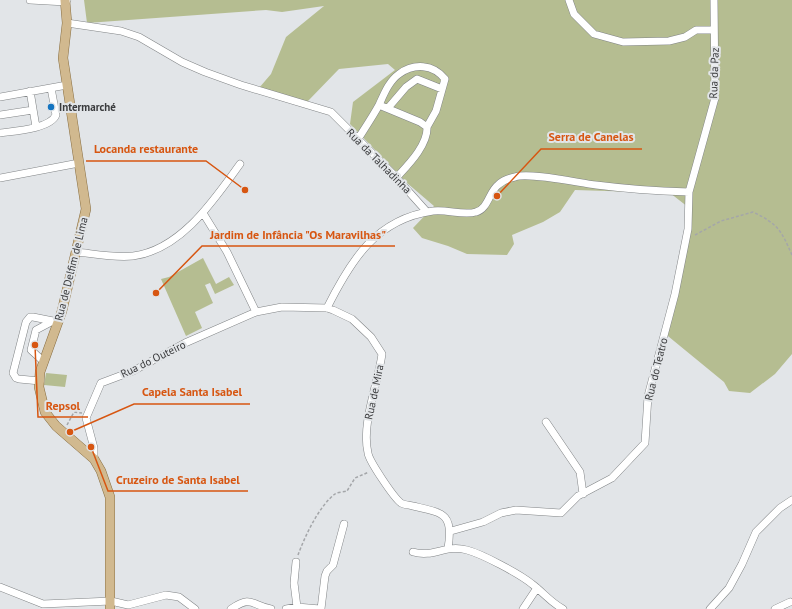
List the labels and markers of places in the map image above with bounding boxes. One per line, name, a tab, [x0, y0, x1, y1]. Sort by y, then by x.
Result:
place label: Intermarché	[59, 100, 116, 114]
marker: Intermarché	[46, 102, 56, 112]
callout: Serra de Canelas	[541, 125, 642, 149]
callout: Locanda restaurante	[86, 137, 206, 161]
callout: Jardim de Infância "Os Maravilhas"	[202, 222, 395, 246]
callout: Capela Santa Isabel	[134, 380, 250, 404]
callout: Repsol	[38, 393, 88, 417]
callout: Cruzeiro de Santa Isabel	[108, 467, 248, 491]

